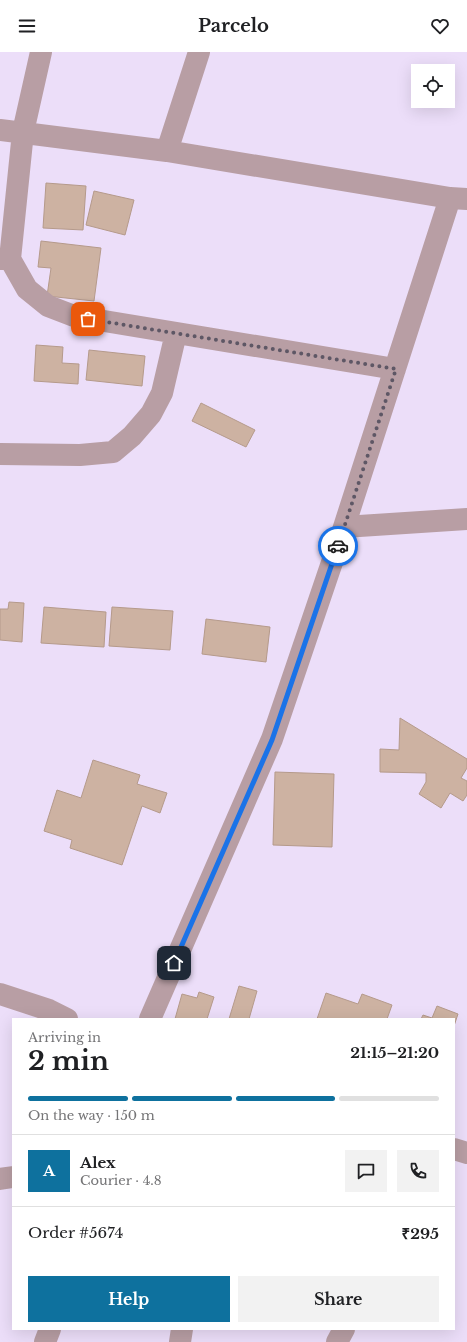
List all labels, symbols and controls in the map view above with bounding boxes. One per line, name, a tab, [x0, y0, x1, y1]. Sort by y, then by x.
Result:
icon: menu	[16, 15, 38, 37]
text: Parcelo	[198, 15, 269, 37]
icon: heart	[429, 15, 451, 37]
map controls	[411, 64, 455, 108]
button: locate	[411, 64, 455, 108]
pin	[71, 302, 105, 336]
icon: bag	[77, 308, 99, 330]
courier	[318, 526, 358, 566]
icon: car	[327, 535, 349, 557]
pin	[157, 946, 191, 980]
icon: home	[163, 952, 185, 974]
text: Arriving in	[28, 1029, 101, 1046]
text: 21:15–21:20	[350, 1043, 439, 1062]
text: 2 min	[28, 1045, 109, 1077]
text: On the way · 150 m	[28, 1107, 155, 1124]
button: chat	[345, 1150, 387, 1192]
button: phone	[397, 1150, 439, 1192]
text: Alex	[80, 1153, 116, 1172]
text: A	[43, 1161, 55, 1180]
text: Courier · 4.8	[80, 1172, 162, 1189]
text: Order #5674	[28, 1223, 123, 1242]
text: ₹295	[402, 1224, 439, 1243]
button: Help	[28, 1276, 230, 1322]
button: Share	[238, 1276, 439, 1322]

